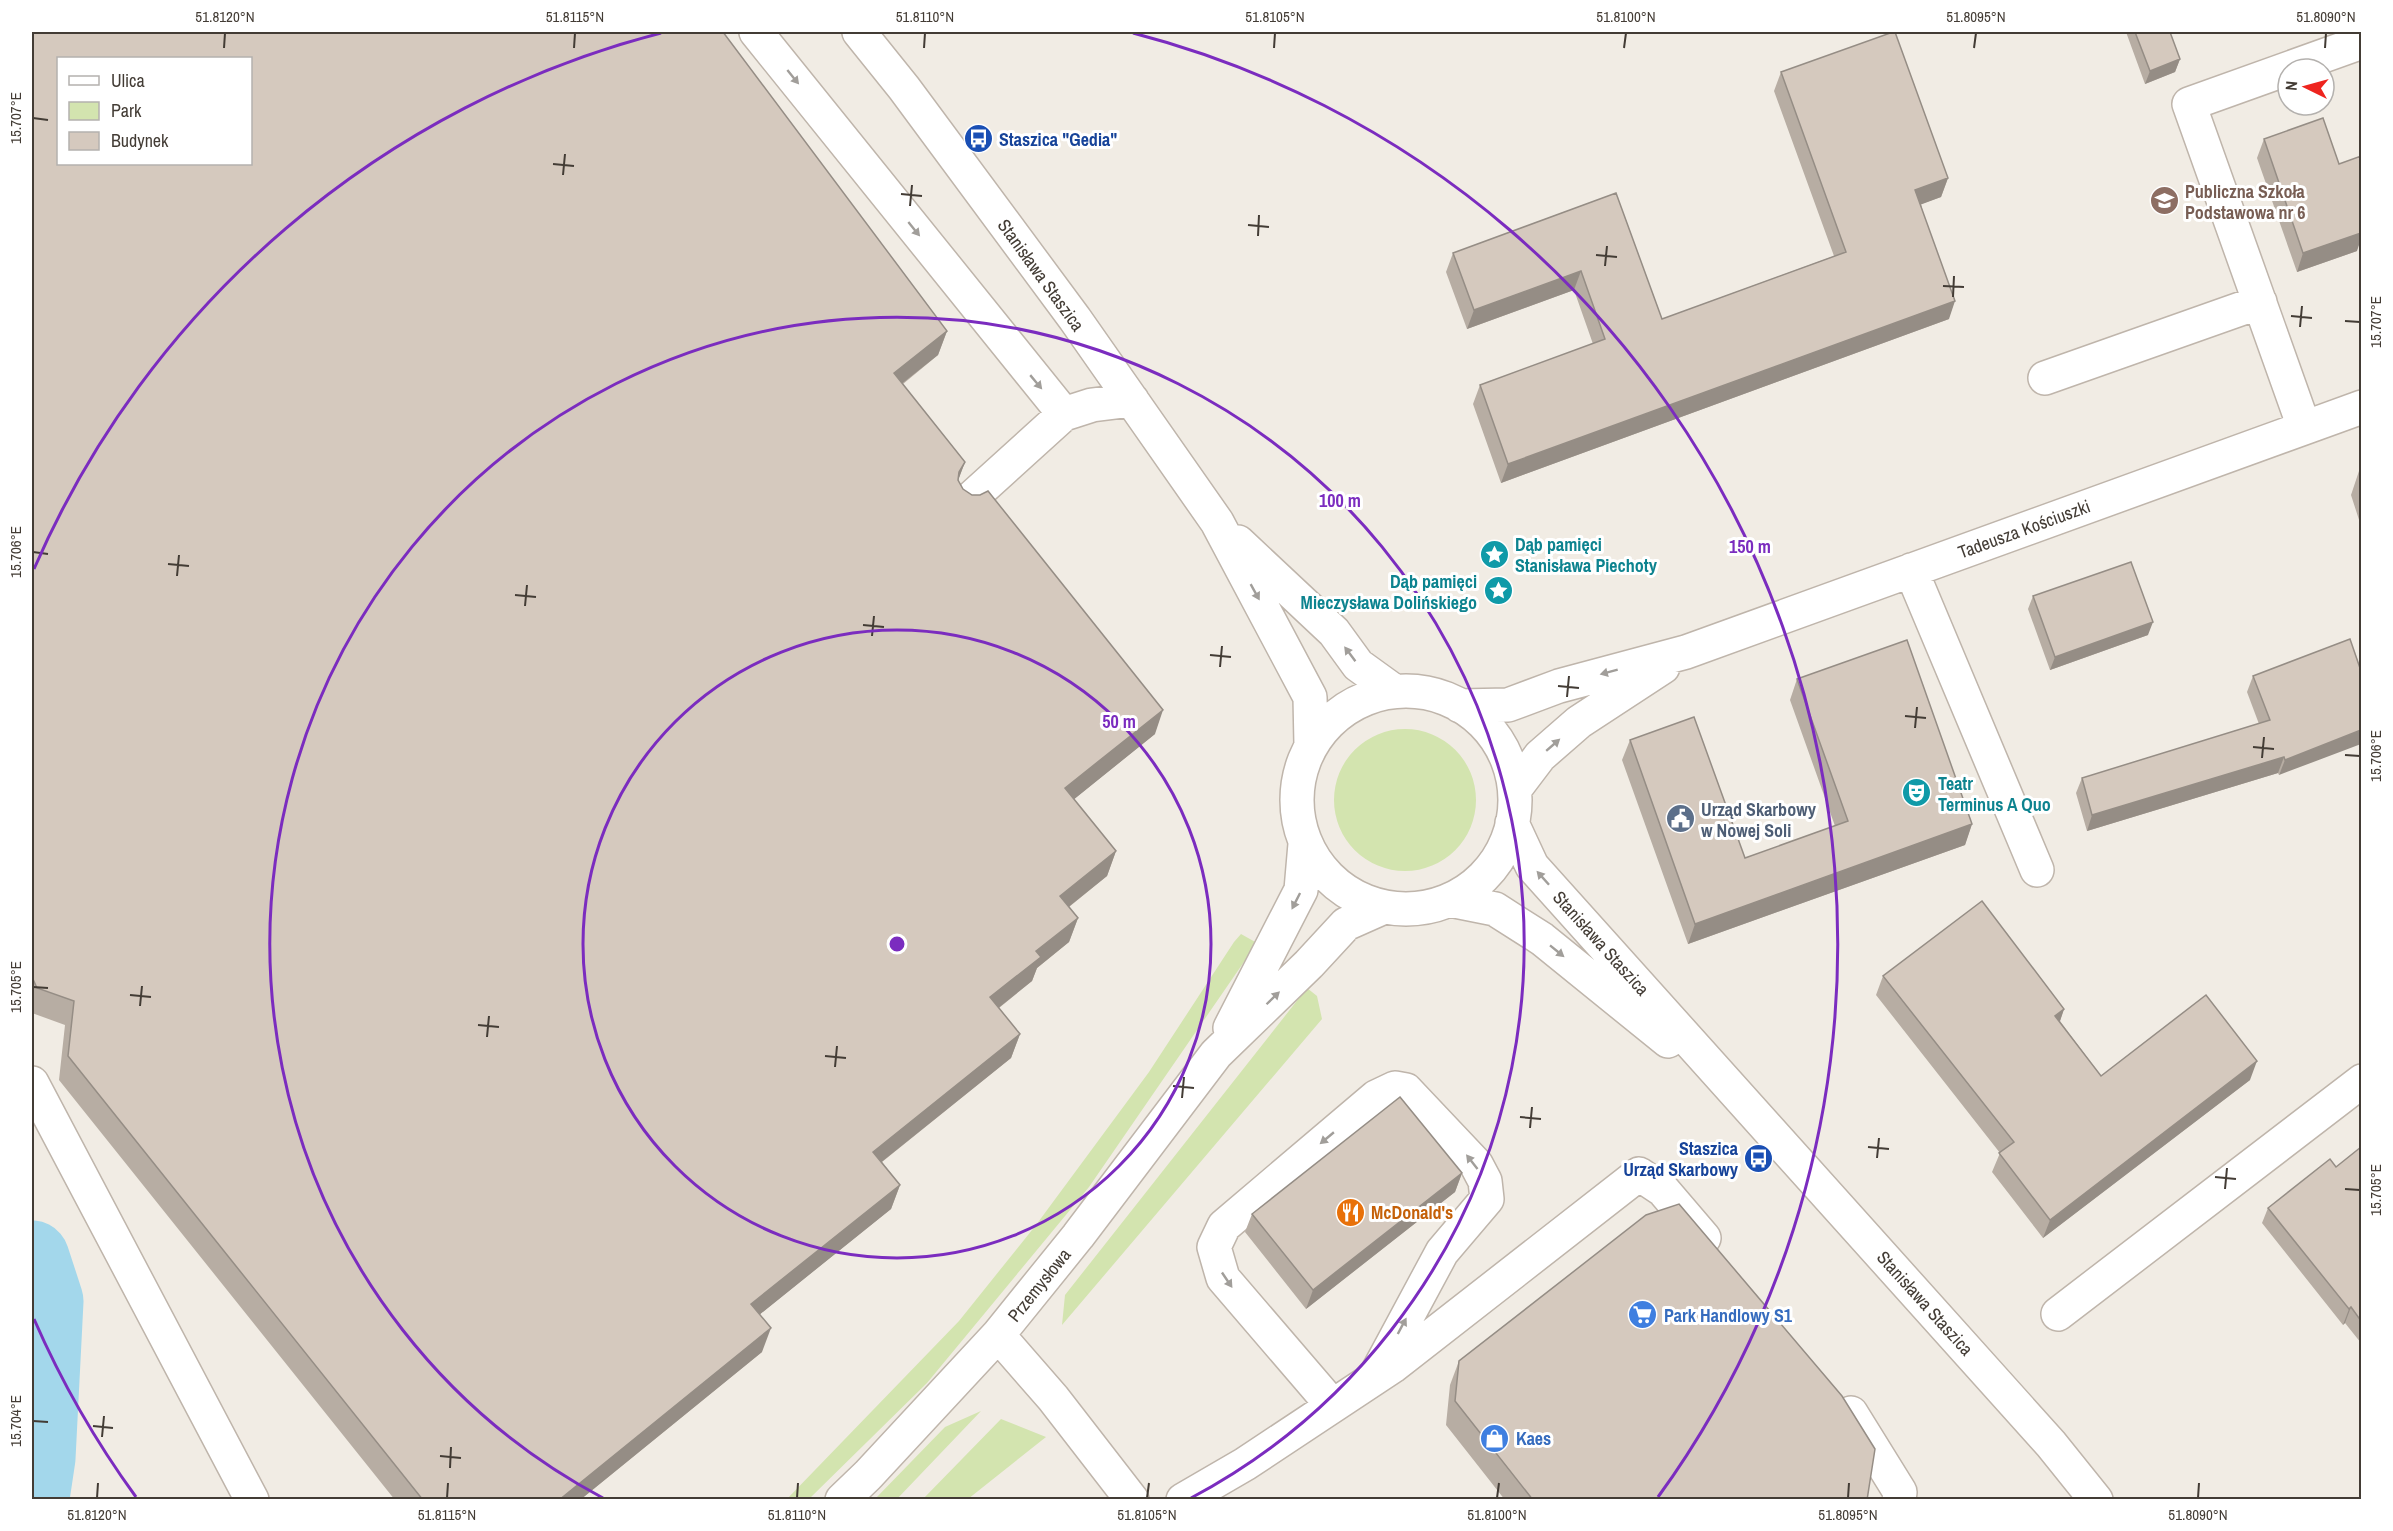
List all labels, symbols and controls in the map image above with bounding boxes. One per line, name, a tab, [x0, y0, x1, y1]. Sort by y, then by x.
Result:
text: 51.8120°N	[195, 6, 255, 27]
text: 51.8115°N	[546, 6, 604, 27]
text: 51.8110°N	[896, 6, 954, 27]
text: 51.8105°N	[1245, 6, 1305, 27]
text: 51.8100°N	[1596, 6, 1656, 27]
text: 51.8095°N	[1946, 6, 2006, 27]
text: 51.8090°N	[2296, 6, 2356, 27]
legend	[57, 57, 252, 165]
north arrow	[2276, 57, 2336, 117]
text: Ulica	[111, 68, 145, 93]
one-way arrow	[786, 69, 799, 85]
text: N	[2280, 80, 2302, 91]
text: 15.707°E	[5, 92, 26, 144]
text: Park	[111, 98, 142, 123]
bus stop icon: Staszica "Gedia"	[962, 123, 994, 155]
place label: Staszica "Gedia"	[999, 127, 1117, 152]
text: Budynek	[111, 128, 169, 153]
place label: Publiczna Szkoła Podstawowa nr 6	[2185, 179, 2306, 225]
school or university icon: Publiczna Szkoła Podstawowa nr 6	[2148, 185, 2180, 217]
street label: Stanisława Staszica	[992, 214, 1090, 336]
one-way arrow	[908, 222, 920, 237]
text: 15.707°E	[2365, 296, 2386, 348]
one-way arrow	[1030, 374, 1042, 389]
text: 100 m	[1319, 488, 1361, 513]
street label: Tadeusza Kościuszki	[1954, 493, 2094, 565]
text: 15.706°E	[5, 526, 26, 578]
place label: Dąb pamięci Stanisława Piechoty	[1515, 532, 1658, 578]
text: 150 m	[1729, 534, 1771, 559]
place icon: Dąb pamięci Stanisława Piechoty	[1478, 538, 1510, 570]
place label: Dąb pamięci Mieczysława Dolińskiego	[1301, 569, 1477, 615]
place icon: Dąb pamięci Mieczysława Dolińskiego	[1482, 575, 1514, 607]
one-way arrow	[1250, 584, 1260, 601]
one-way arrow	[1344, 646, 1356, 662]
one-way arrow	[1600, 668, 1619, 678]
text: 50 m	[1102, 709, 1136, 734]
text: 15.706°E	[2365, 730, 2386, 782]
one-way arrow	[1545, 739, 1560, 752]
place label: Teatr Terminus A Quo	[1938, 771, 2051, 817]
theatre icon: Teatr Terminus A Quo	[1901, 777, 1933, 809]
place label: Urząd Skarbowy w Nowej Soli	[1701, 797, 1817, 843]
public building icon: Urząd Skarbowy w Nowej Soli	[1664, 803, 1696, 835]
one-way arrow	[1536, 871, 1550, 886]
street label: Stanisława Staszica	[1547, 885, 1655, 1001]
one-way arrow	[1291, 893, 1300, 910]
centre of rings	[887, 934, 907, 954]
one-way arrow	[1549, 945, 1565, 958]
text: 15.705°E	[5, 961, 26, 1013]
one-way arrow	[1266, 992, 1280, 1006]
one-way arrow	[1320, 1131, 1335, 1144]
place label: Staszica Urząd Skarbowy	[1623, 1136, 1739, 1182]
bus stop icon: Staszica Urząd Skarbowy	[1743, 1142, 1775, 1174]
one-way arrow	[1466, 1154, 1479, 1170]
text: 15.705°E	[2365, 1164, 2386, 1216]
restaurant icon: McDonald's	[1334, 1196, 1366, 1228]
place label: McDonald's	[1371, 1200, 1453, 1225]
street label: Przemysłowa	[1002, 1243, 1076, 1327]
street label: Stanisława Staszica	[1871, 1245, 1979, 1361]
one-way arrow	[1221, 1272, 1233, 1288]
supermarket icon: Park Handlowy S1	[1627, 1299, 1659, 1331]
place label: Park Handlowy S1	[1664, 1303, 1793, 1328]
one-way arrow	[1397, 1318, 1407, 1335]
text: 15.704°E	[5, 1395, 26, 1447]
shop icon: Kaes	[1479, 1422, 1511, 1454]
place label: Kaes	[1516, 1426, 1551, 1451]
text: 51.8120°N	[67, 1504, 127, 1525]
text: 51.8115°N	[418, 1504, 476, 1525]
text: 51.8110°N	[768, 1504, 826, 1525]
text: 51.8105°N	[1117, 1504, 1177, 1525]
text: 51.8100°N	[1467, 1504, 1527, 1525]
text: 51.8095°N	[1818, 1504, 1878, 1525]
text: 51.8090°N	[2168, 1504, 2228, 1525]

